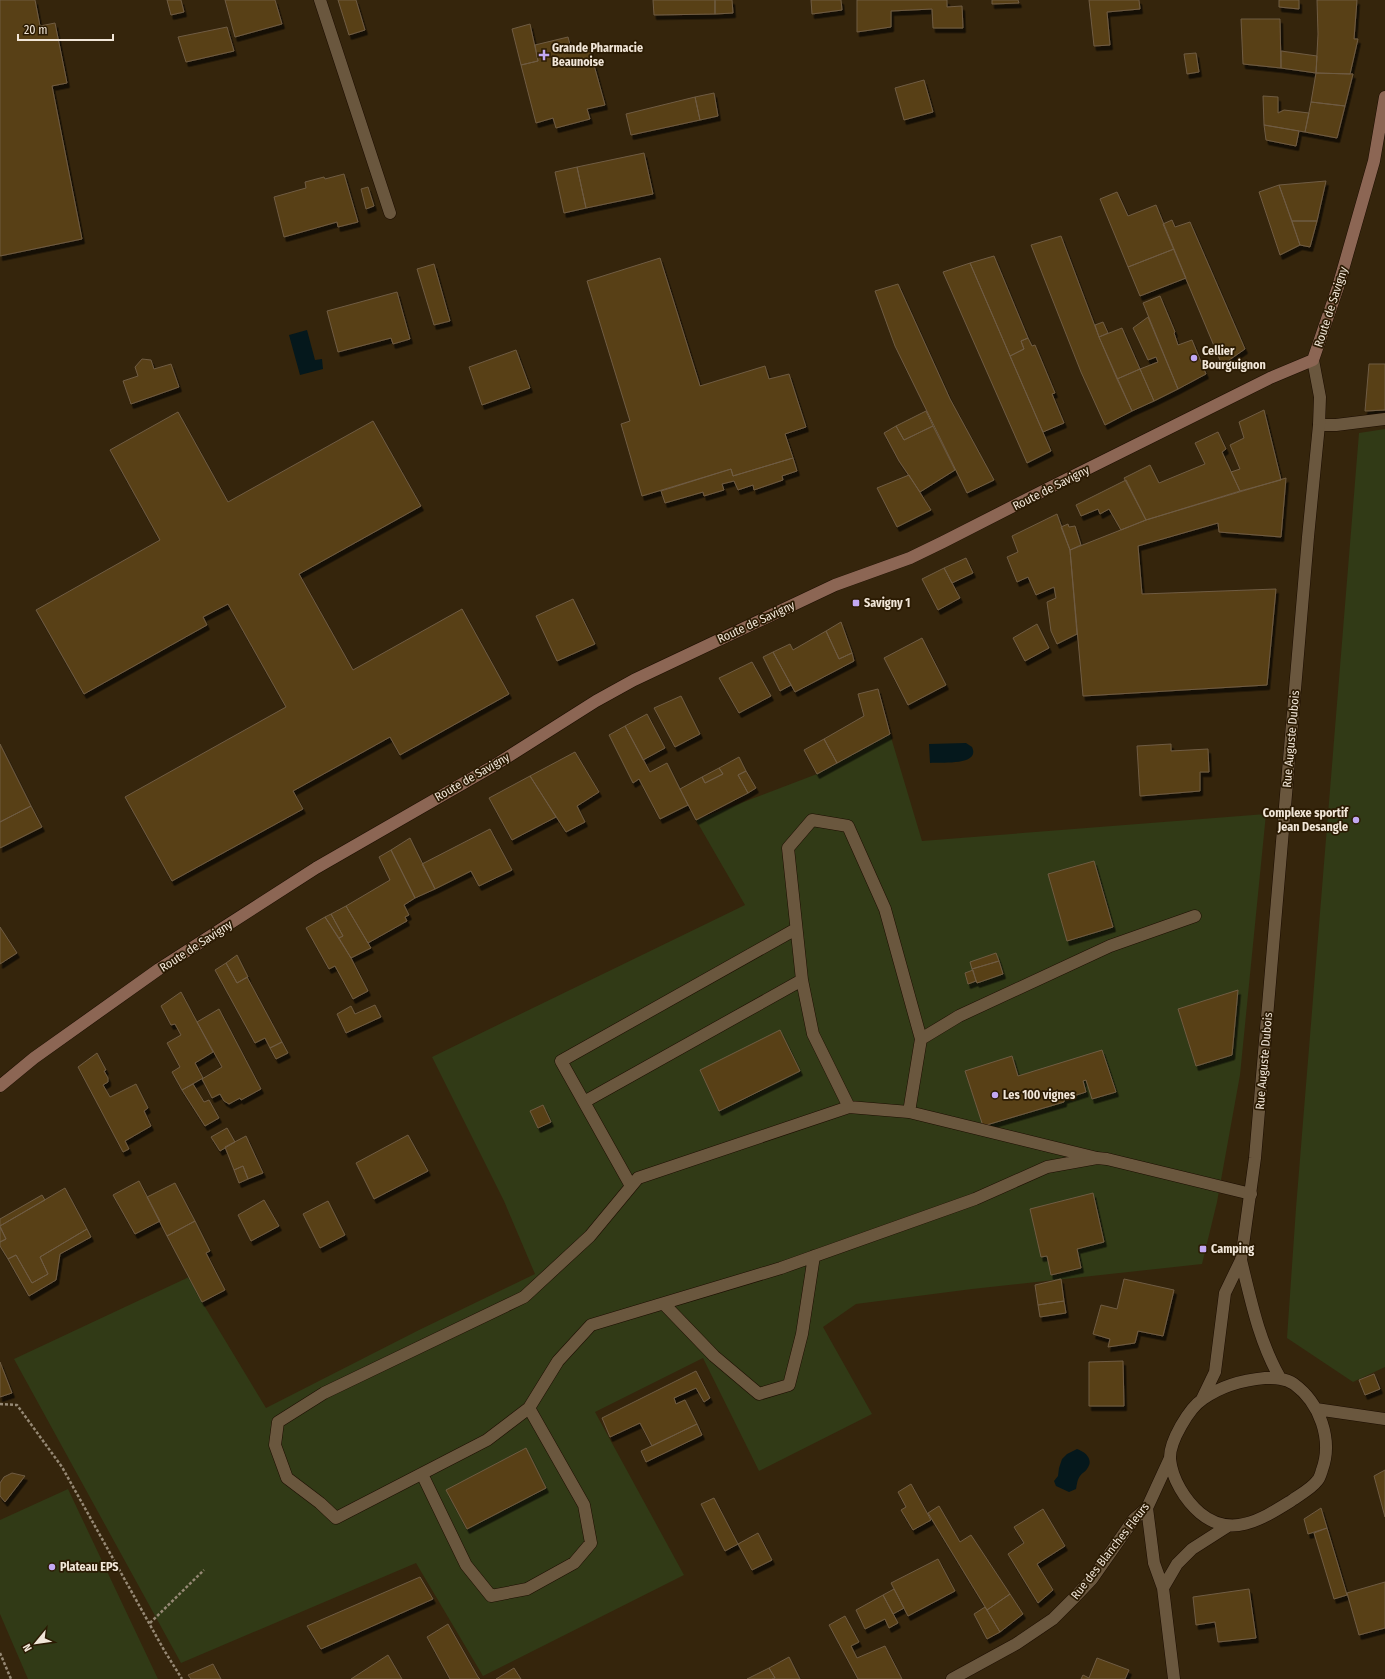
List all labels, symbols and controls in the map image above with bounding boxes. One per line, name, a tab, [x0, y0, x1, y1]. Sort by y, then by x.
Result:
scale bar	[18, 16, 113, 42]
text: 20 m	[24, 23, 48, 37]
place label: Grande Pharmacie Beaunoise	[552, 41, 643, 69]
marker: Grande Pharmacie Beaunoise	[539, 50, 549, 60]
street label: Route de Savigny	[1311, 264, 1351, 349]
place label: Cellier Bourguignon	[1202, 344, 1266, 372]
marker: Cellier Bourguignon	[1189, 353, 1199, 363]
street label: Route de Savigny	[1010, 462, 1092, 513]
place label: Savigny 1	[864, 596, 910, 610]
street label: Route de Savigny	[715, 598, 798, 646]
marker: Savigny 1	[851, 598, 861, 608]
street label: Rue Auguste Dubois	[1280, 690, 1302, 788]
street label: Route de Savigny	[432, 750, 512, 804]
place label: Complexe sportif Jean Desangle	[1263, 806, 1349, 834]
marker: Complexe sportif Jean Desangle	[1351, 815, 1361, 825]
street label: Route de Savigny	[157, 917, 236, 975]
street label: Rue Auguste Dubois	[1253, 1012, 1275, 1110]
place label: Les 100 vignes	[1003, 1088, 1076, 1102]
marker: Les 100 vignes	[990, 1090, 1000, 1100]
place label: Camping	[1211, 1242, 1254, 1256]
marker: Camping	[1198, 1244, 1208, 1254]
street label: Rue des Blanches Fleurs	[1068, 1500, 1152, 1602]
place label: Plateau EPS	[60, 1560, 119, 1574]
marker: Plateau EPS	[47, 1562, 57, 1572]
north arrow	[16, 1623, 56, 1663]
text: N	[20, 1642, 35, 1654]

